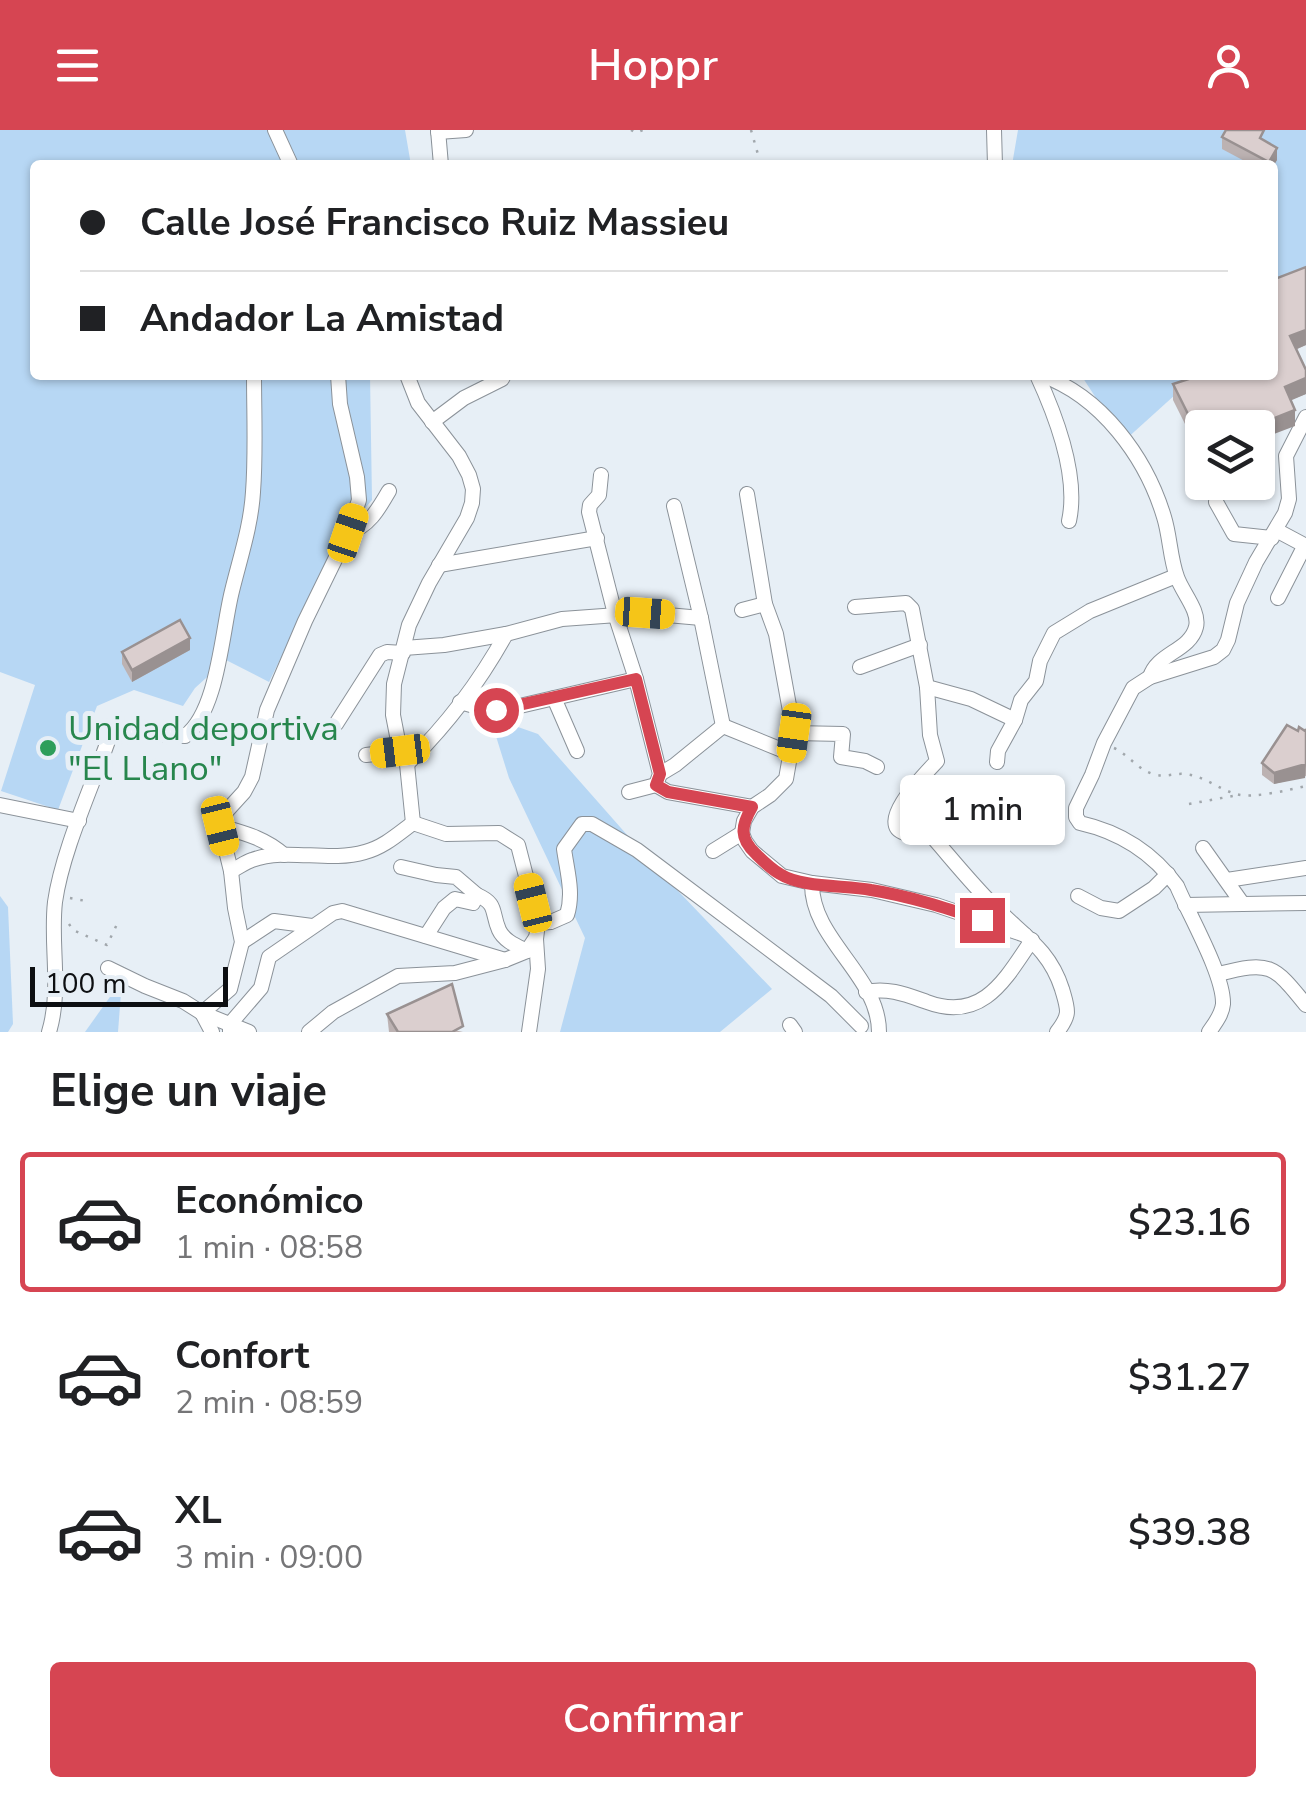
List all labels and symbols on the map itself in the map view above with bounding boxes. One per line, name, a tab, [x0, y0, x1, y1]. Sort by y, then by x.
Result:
car	[324, 500, 372, 566]
car	[614, 596, 676, 630]
route start	[474, 688, 519, 733]
car	[775, 701, 813, 765]
place label: Unidad deportiva "El Llano"	[68, 705, 339, 792]
car	[368, 732, 432, 770]
marker: Unidad deportiva "El Llano"	[37, 737, 59, 759]
callout: 1 min	[900, 775, 1064, 845]
car	[198, 793, 242, 859]
car	[511, 870, 555, 936]
route end	[960, 898, 1005, 943]
scale bar	[30, 962, 228, 1006]

